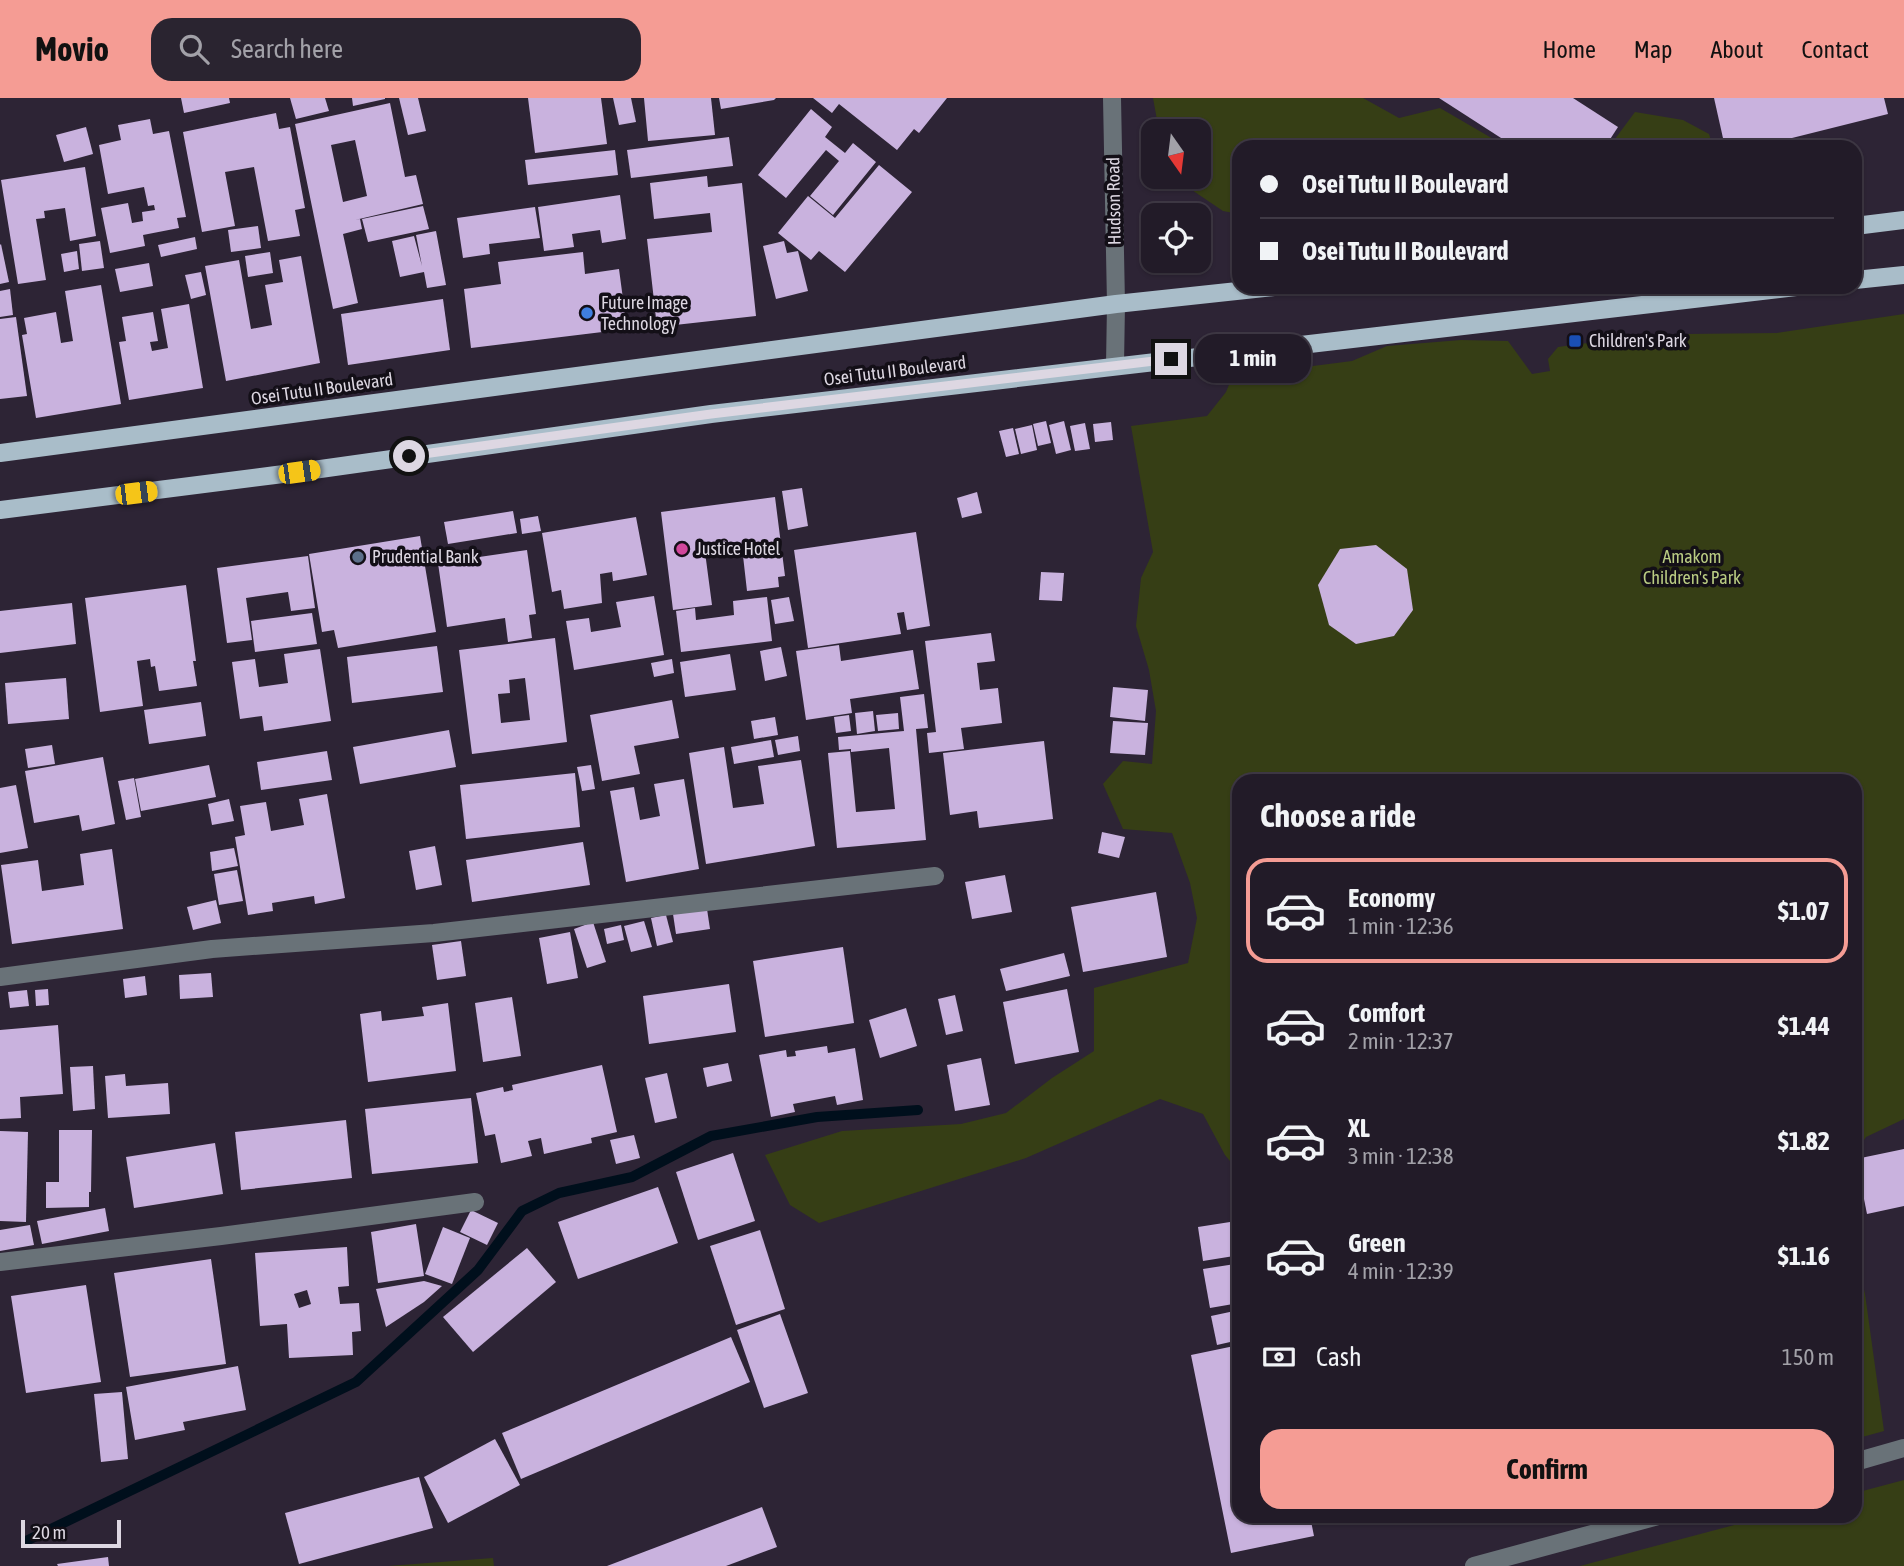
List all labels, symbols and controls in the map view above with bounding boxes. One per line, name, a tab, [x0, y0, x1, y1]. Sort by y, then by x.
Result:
search box	[151, 18, 641, 81]
text: Movio	[35, 30, 109, 68]
icon: search	[175, 30, 213, 68]
text: Search here	[231, 34, 343, 64]
text: Home	[1542, 36, 1596, 63]
text: Map	[1634, 36, 1672, 63]
text: About	[1710, 36, 1763, 63]
text: Contact	[1801, 36, 1869, 63]
north arrow	[1141, 119, 1211, 189]
map controls	[1141, 119, 1211, 273]
street label: Hudson Road	[1102, 157, 1125, 245]
text: Osei Tutu II Boulevard	[1302, 169, 1509, 199]
button: locate	[1141, 203, 1211, 273]
text: Osei Tutu II Boulevard	[1302, 236, 1509, 266]
place label: Future Image Technology	[601, 292, 688, 334]
marker: Future Image Technology	[579, 305, 595, 321]
place label: Children's Park	[1589, 330, 1687, 351]
marker: Children's Park	[1567, 333, 1583, 349]
callout: 1 min	[1196, 334, 1311, 384]
route end	[1155, 343, 1187, 375]
text: 1 min	[1230, 345, 1276, 371]
street label: Osei Tutu II Boulevard	[823, 351, 967, 390]
street label: Osei Tutu II Boulevard	[250, 368, 394, 409]
route start	[393, 440, 425, 472]
car	[277, 459, 322, 485]
car	[114, 480, 159, 506]
place label: Justice Hotel	[696, 538, 781, 559]
marker: Justice Hotel	[674, 541, 690, 557]
place label: Prudential Bank	[372, 546, 479, 567]
park label: Amakom Children's Park	[1643, 546, 1741, 588]
marker: Prudential Bank	[350, 549, 366, 565]
text: Choose a ride	[1260, 797, 1416, 834]
icon: car	[1264, 879, 1327, 942]
text: Economy	[1348, 883, 1435, 913]
text: $1.07	[1778, 896, 1830, 926]
text: 1 min · 12:36	[1348, 913, 1454, 939]
icon: car	[1264, 994, 1327, 1057]
text: Comfort	[1348, 998, 1425, 1028]
text: $1.44	[1778, 1011, 1830, 1041]
text: 2 min · 12:37	[1348, 1028, 1454, 1054]
icon: car	[1264, 1109, 1327, 1172]
text: XL	[1348, 1113, 1370, 1143]
text: $1.82	[1778, 1126, 1830, 1156]
text: 3 min · 12:38	[1348, 1143, 1454, 1169]
icon: car	[1264, 1224, 1327, 1287]
text: Green	[1348, 1228, 1406, 1258]
text: $1.16	[1778, 1241, 1830, 1271]
text: 4 min · 12:39	[1348, 1258, 1454, 1284]
icon: cash	[1260, 1338, 1298, 1376]
text: Cash	[1316, 1342, 1362, 1372]
text: 150 m	[1782, 1344, 1834, 1370]
button: Confirm	[1260, 1429, 1834, 1509]
scale bar	[21, 1517, 121, 1549]
text: 20 m	[32, 1521, 66, 1543]

